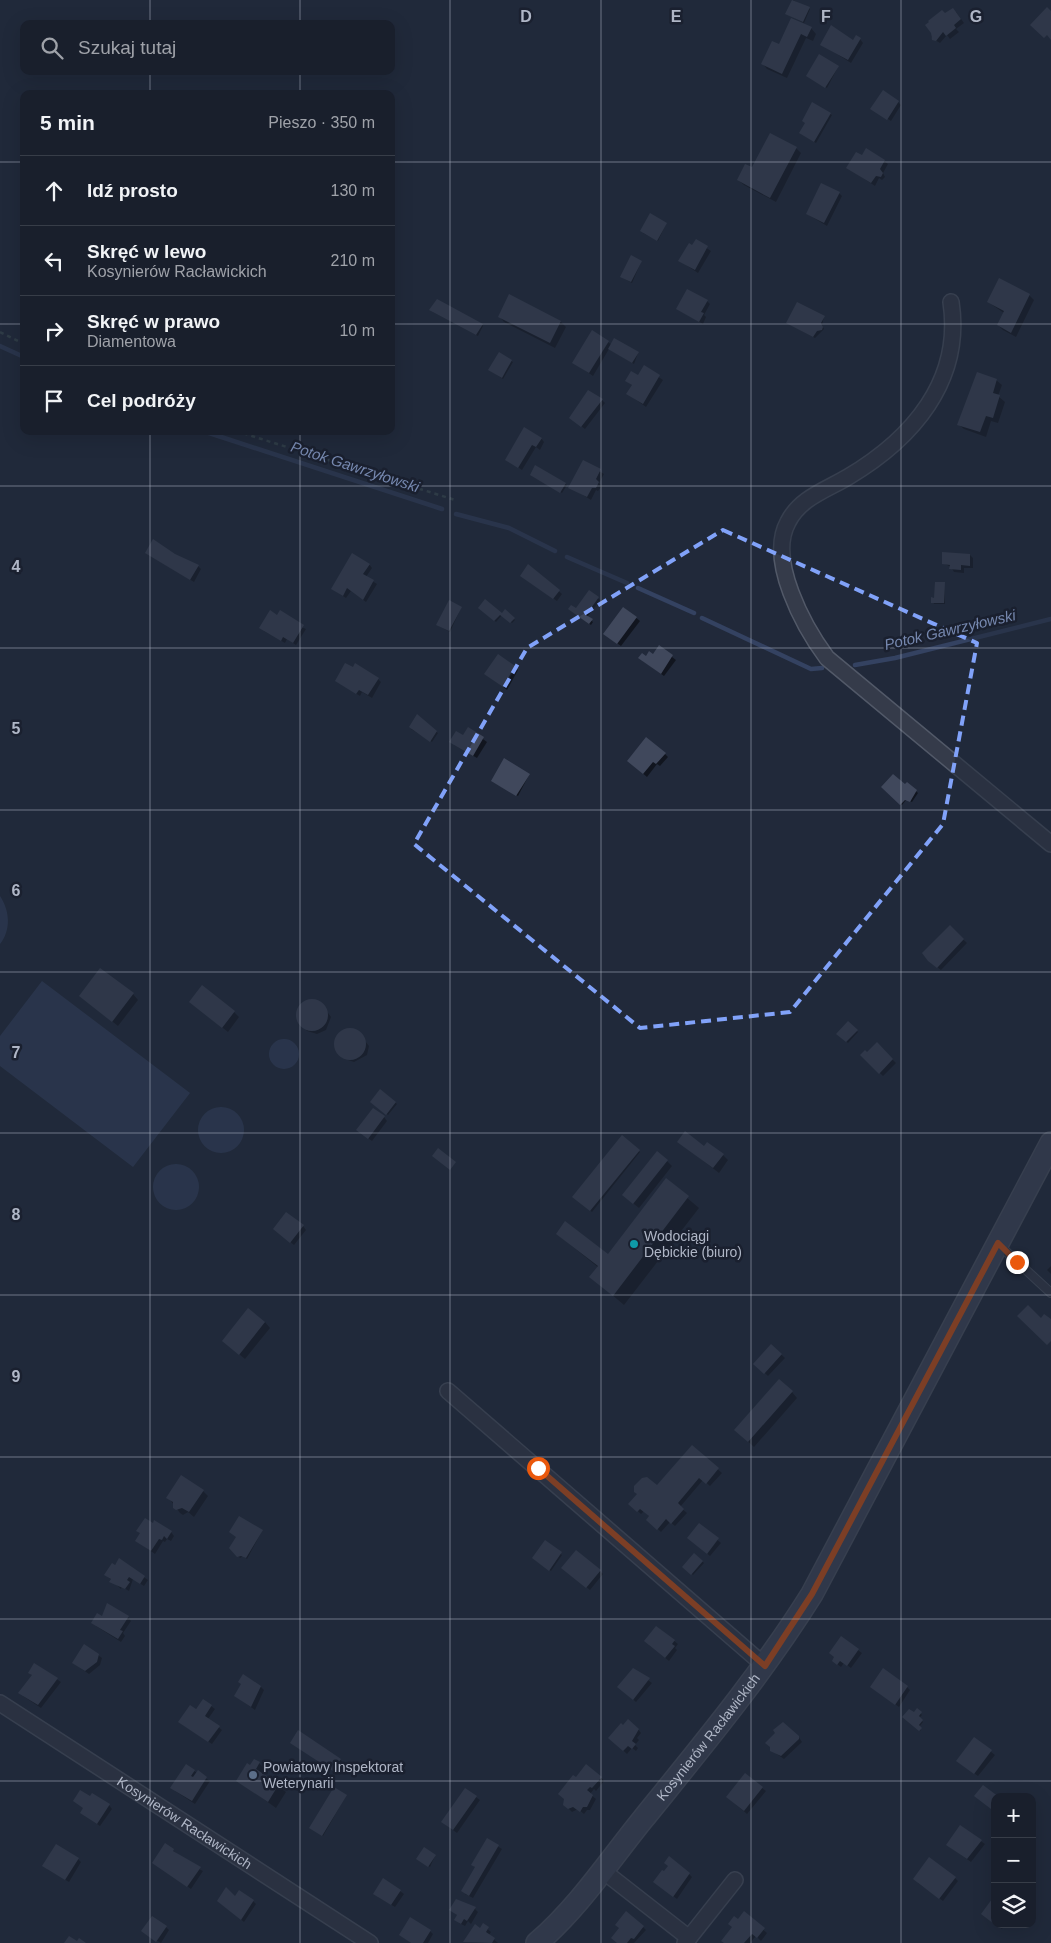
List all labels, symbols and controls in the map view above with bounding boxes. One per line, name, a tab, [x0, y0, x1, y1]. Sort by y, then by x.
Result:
text: D	[520, 8, 532, 25]
text: E	[671, 8, 682, 25]
text: F	[821, 8, 831, 25]
text: G	[970, 8, 982, 25]
search box	[20, 20, 395, 75]
icon: search	[38, 34, 66, 62]
text: Szukaj tutaj	[78, 37, 176, 58]
text: 5 min	[40, 111, 95, 134]
text: Pieszo · 350 m	[268, 114, 375, 131]
icon: ahead	[40, 177, 68, 205]
text: Idź prosto	[87, 180, 178, 201]
text: 130 m	[331, 182, 375, 199]
text: Skręć w lewo	[87, 241, 206, 262]
icon: left	[40, 247, 68, 275]
text: 210 m	[331, 252, 375, 269]
text: Kosynierów Racławickich	[87, 263, 267, 280]
text: Skręć w prawo	[87, 311, 220, 332]
icon: right	[40, 317, 68, 345]
text: 10 m	[339, 322, 375, 339]
text: Diamentowa	[87, 333, 176, 350]
icon: arrive	[40, 387, 68, 415]
text: Cel podróży	[87, 390, 196, 411]
water label: Potok Gawrzyłowski	[289, 438, 422, 496]
text: 4	[12, 558, 21, 575]
water label: Potok Gawrzyłowski	[883, 606, 1018, 653]
text: 5	[12, 720, 21, 737]
text: 6	[12, 882, 21, 899]
text: 7	[12, 1044, 21, 1061]
text: 8	[12, 1206, 21, 1223]
place label: Wodociągi Dębickie (biuro)	[644, 1228, 742, 1260]
marker: Wodociągi Dębickie (biuro)	[628, 1238, 640, 1250]
route end	[1006, 1251, 1029, 1274]
text: 9	[12, 1368, 21, 1385]
route start	[527, 1457, 550, 1480]
street label: Kosynierów Racławickich	[653, 1670, 763, 1804]
place label: Powiatowy Inspektorat Weterynarii	[263, 1759, 403, 1791]
marker: Powiatowy Inspektorat Weterynarii	[247, 1769, 259, 1781]
street label: Kosynierów Racławickich	[114, 1773, 255, 1872]
map controls	[991, 1793, 1036, 1928]
button: +	[991, 1793, 1036, 1838]
button: −	[991, 1838, 1036, 1883]
button: layers	[991, 1883, 1036, 1928]

